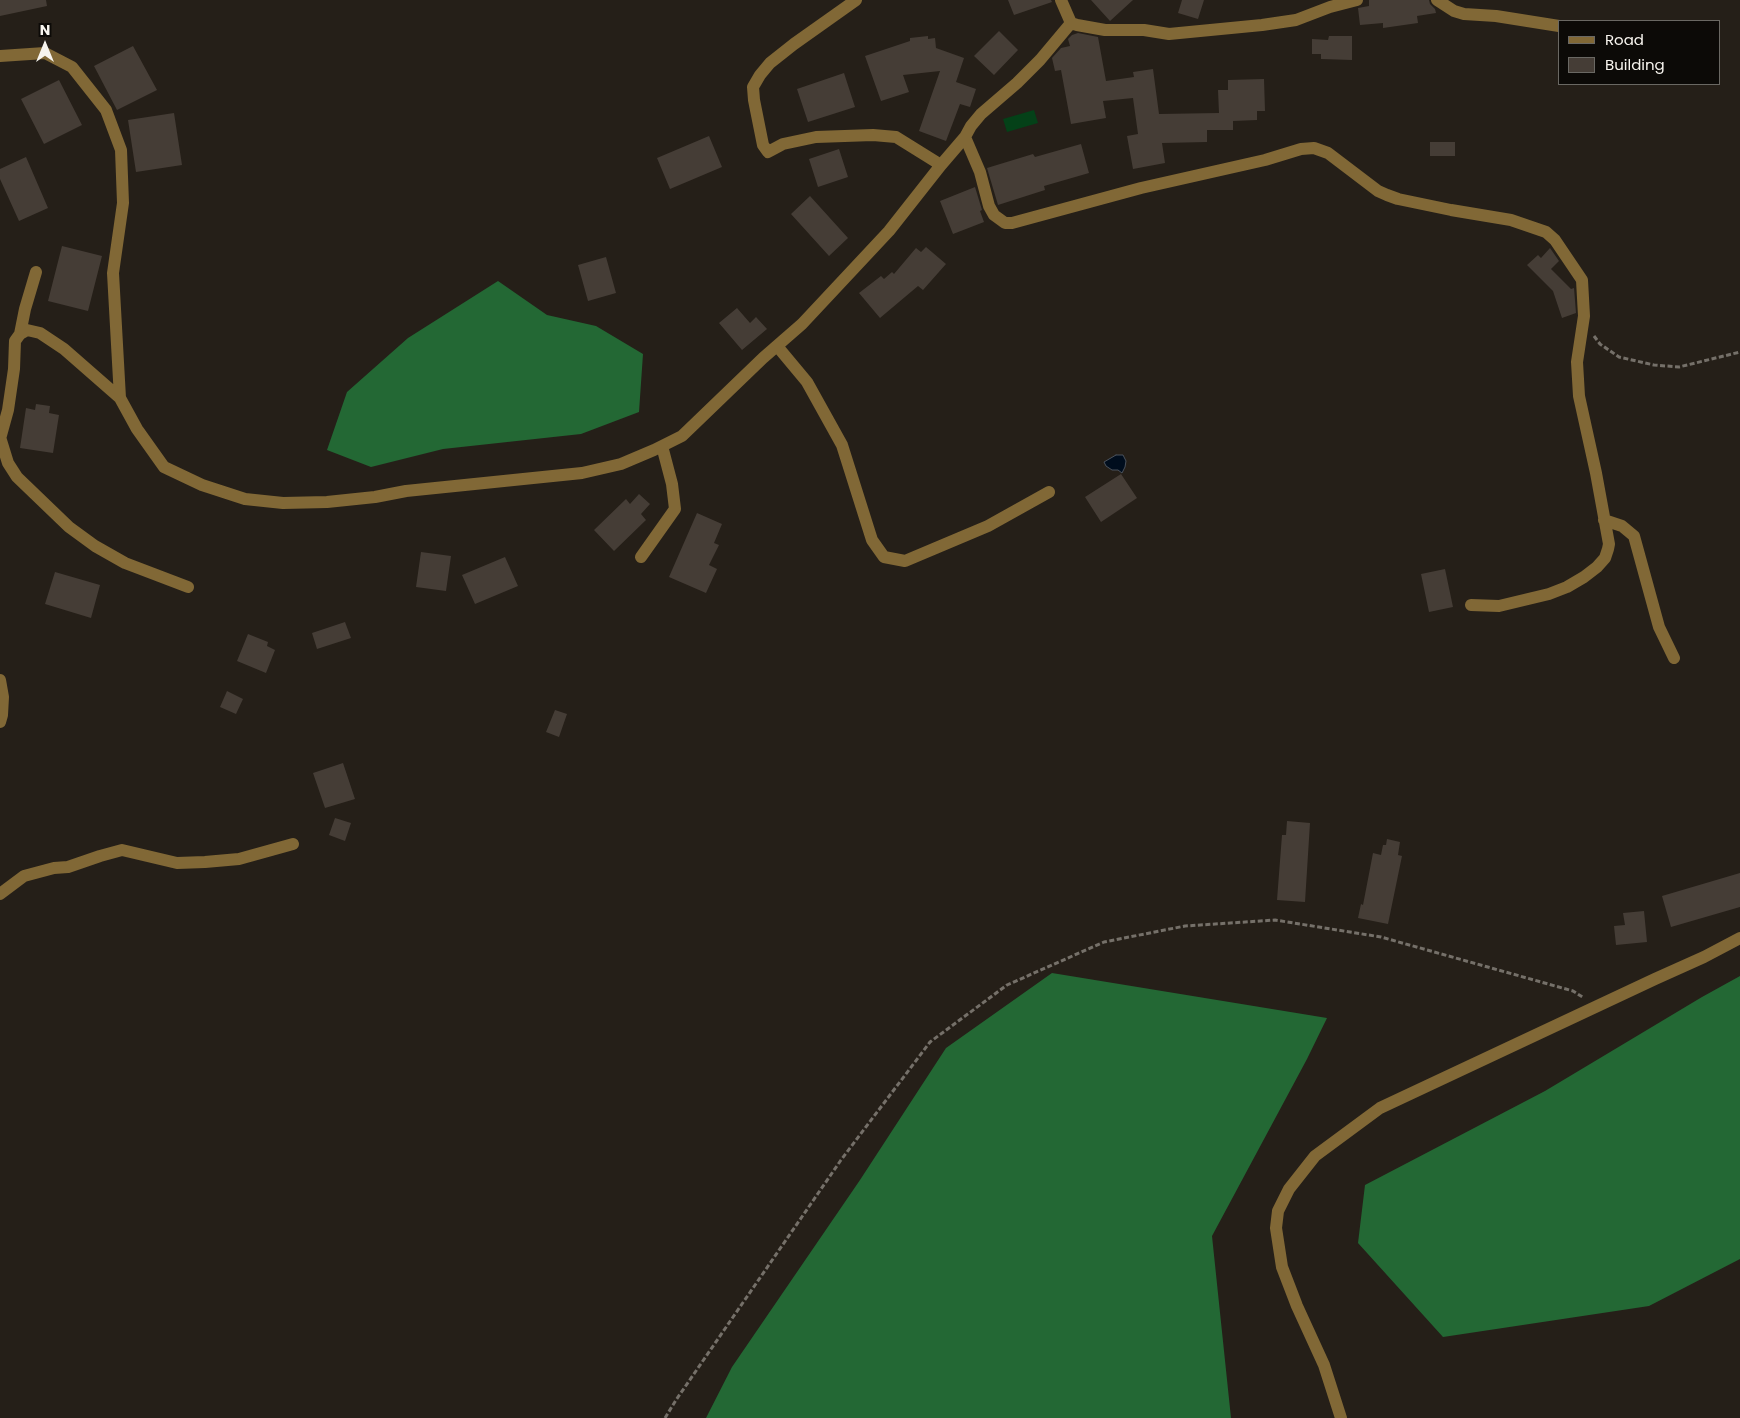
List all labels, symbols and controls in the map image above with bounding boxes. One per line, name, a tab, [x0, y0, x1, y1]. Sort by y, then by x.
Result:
north arrow	[20, 20, 70, 70]
text: N	[40, 20, 50, 40]
legend	[1558, 20, 1720, 85]
text: Road	[1605, 29, 1644, 50]
text: Building	[1605, 54, 1665, 75]

